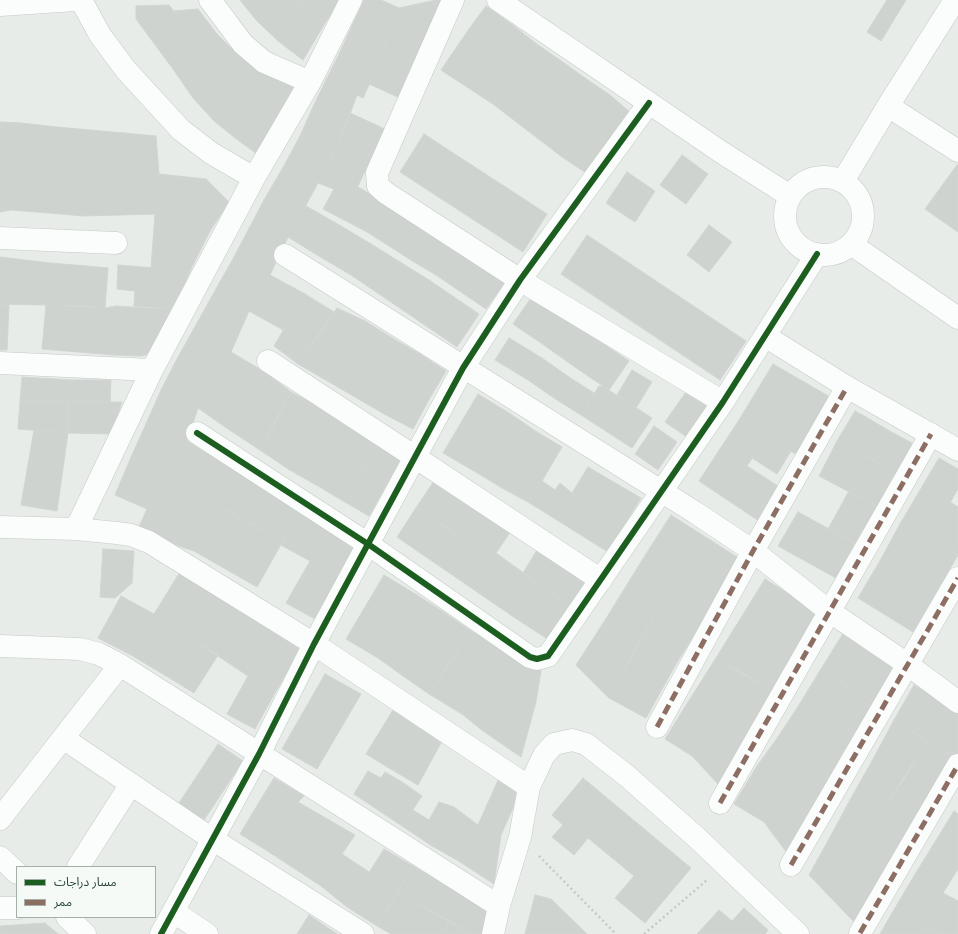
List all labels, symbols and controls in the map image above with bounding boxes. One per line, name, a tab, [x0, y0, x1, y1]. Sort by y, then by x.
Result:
legend	[16, 866, 156, 918]
text: مسار دراجات	[54, 874, 117, 890]
text: ممر	[54, 894, 72, 910]

